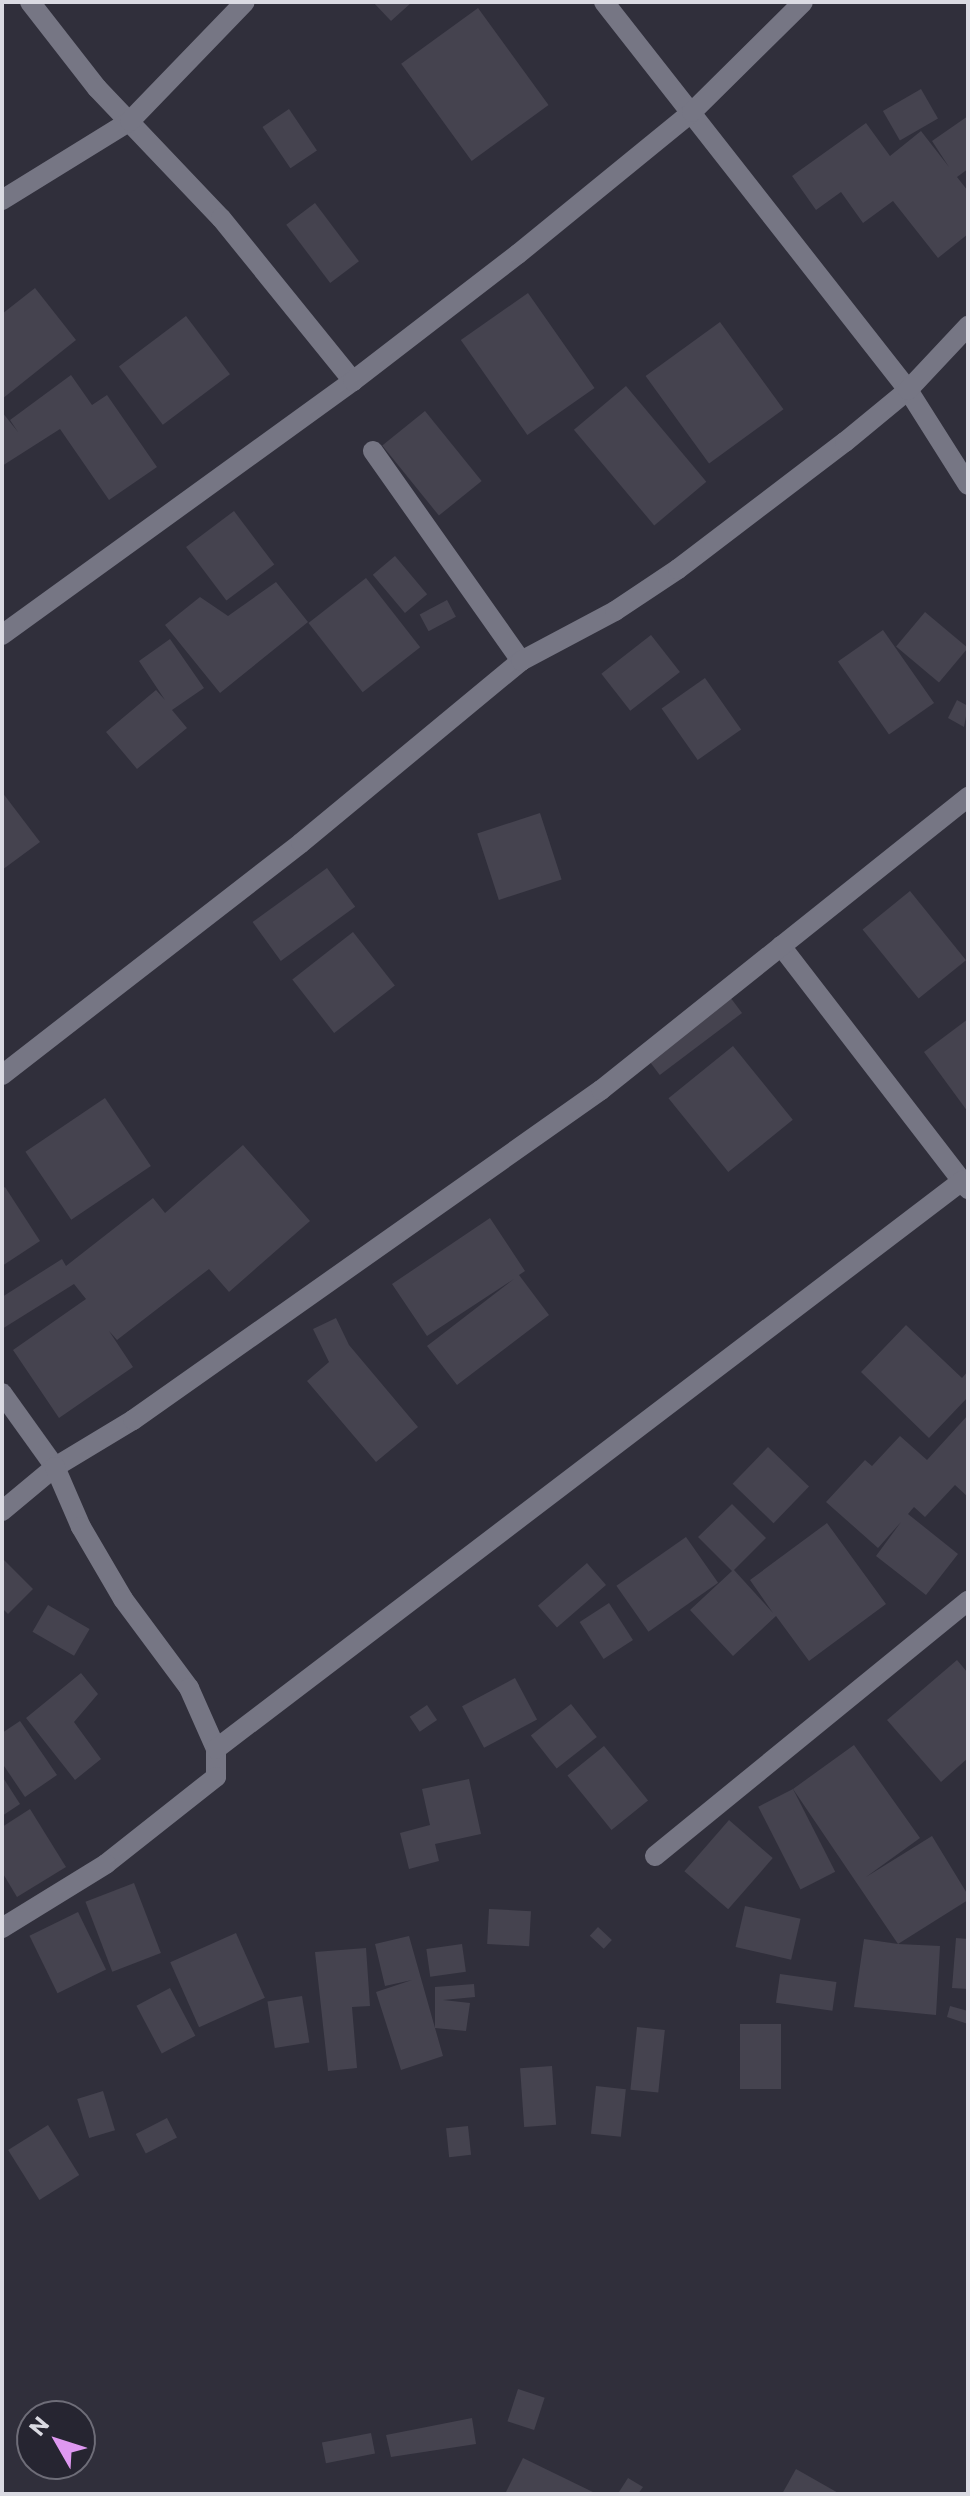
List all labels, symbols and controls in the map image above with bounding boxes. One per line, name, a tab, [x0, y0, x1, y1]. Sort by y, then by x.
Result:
north arrow	[16, 2400, 96, 2480]
text: N	[23, 2411, 54, 2441]

